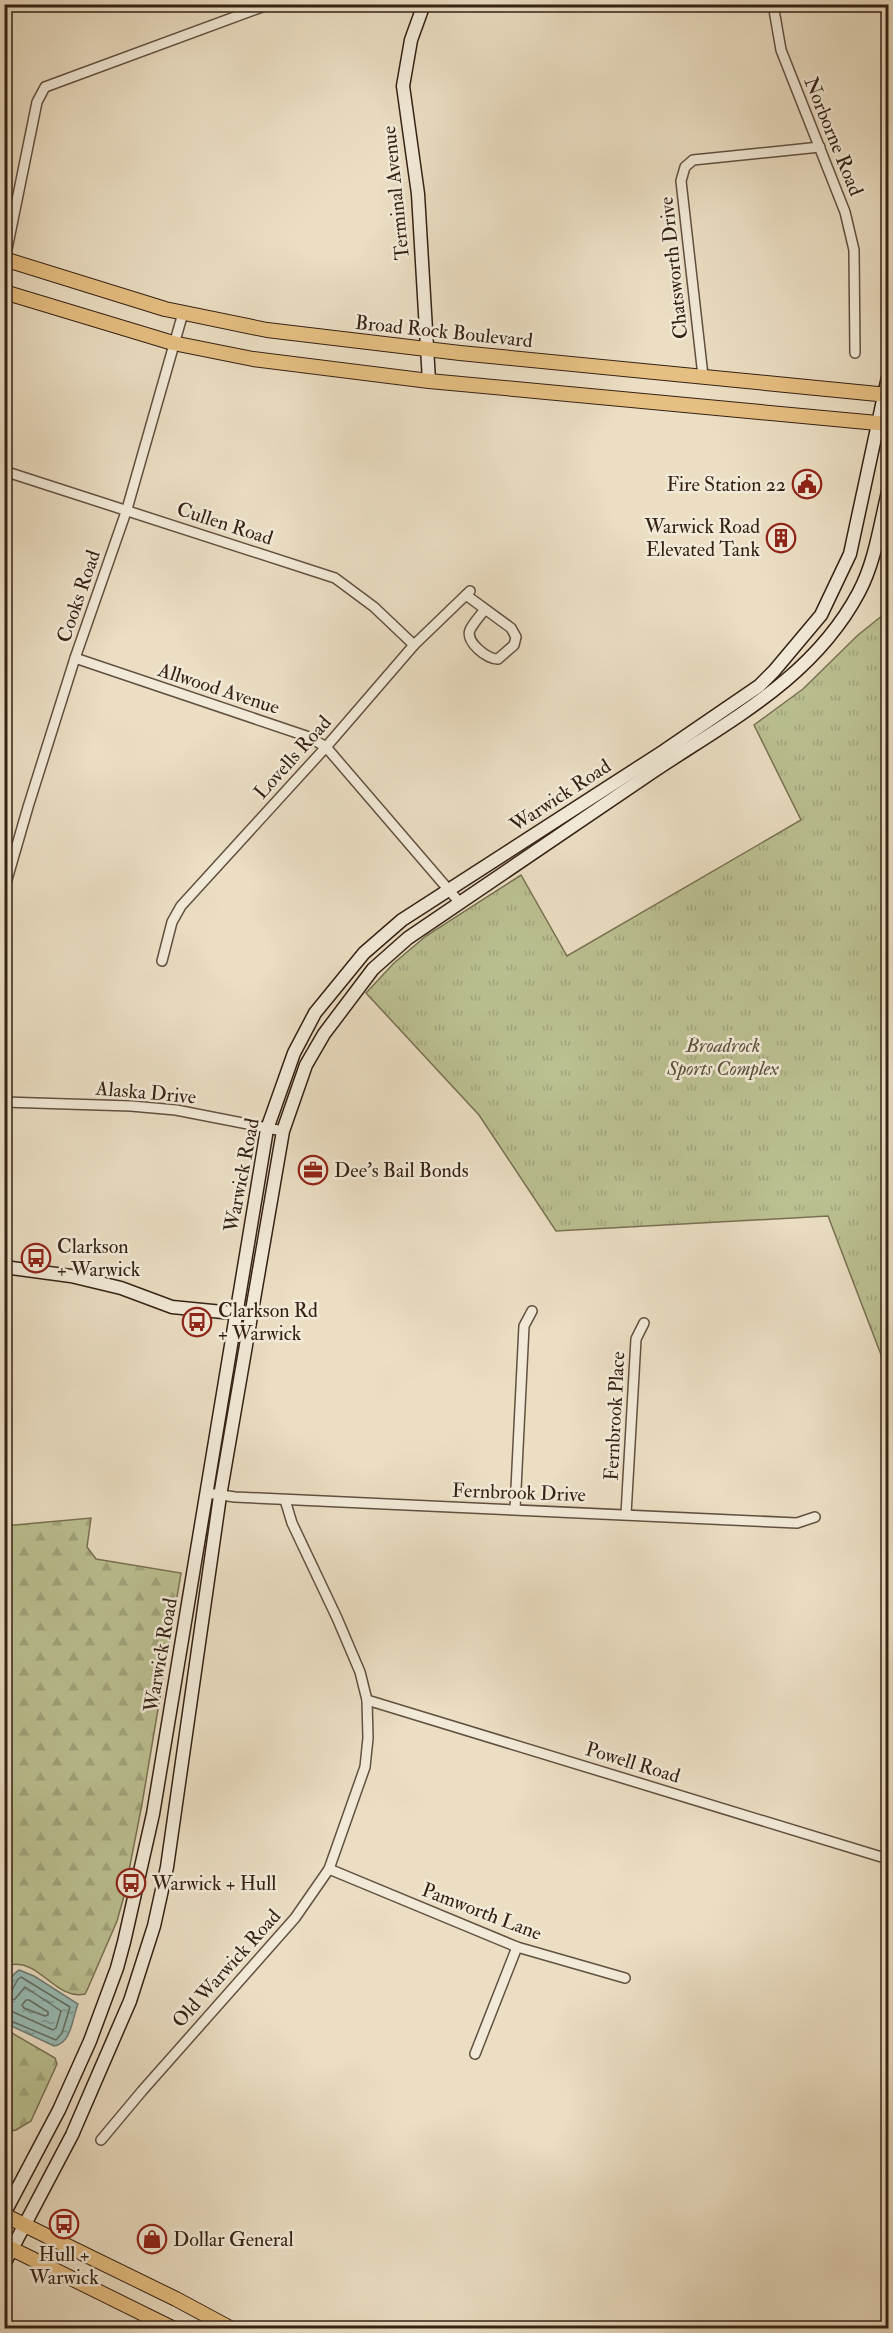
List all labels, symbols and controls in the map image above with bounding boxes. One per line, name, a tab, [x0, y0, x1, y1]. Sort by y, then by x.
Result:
street label: Norborne Road	[798, 73, 869, 199]
street label: Terminal Avenue	[376, 125, 415, 261]
street label: Chatsworth Drive	[654, 196, 693, 340]
street label: Broad Rock Boulevard	[354, 310, 534, 353]
public building icon: Fire Station 22	[791, 468, 823, 500]
place label: Fire Station 22	[666, 472, 786, 497]
street label: Cullen Road	[174, 496, 276, 551]
place label: Warwick Road Elevated Tank	[644, 514, 760, 562]
building icon: Warwick Road Elevated Tank	[765, 522, 797, 554]
street label: Cooks Road	[51, 547, 106, 646]
street label: Allwood Avenue	[154, 657, 283, 720]
street label: Lovells Road	[248, 710, 337, 804]
street label: Warwick Road	[504, 753, 616, 838]
park label: Broadrock Sports Complex	[666, 1033, 779, 1081]
street label: Alaska Drive	[94, 1076, 197, 1109]
street label: Warwick Road	[218, 1116, 265, 1235]
office icon: Dee’s Bail Bonds	[297, 1154, 329, 1186]
place label: Dee’s Bail Bonds	[334, 1158, 469, 1183]
place label: Clarkson + Warwick	[57, 1234, 141, 1282]
bus stop icon: Clarkson + Warwick	[20, 1242, 52, 1274]
place label: Clarkson Rd + Warwick	[218, 1298, 318, 1346]
bus stop icon: Clarkson Rd + Warwick	[181, 1306, 213, 1338]
street label: Fernbrook Place	[599, 1351, 630, 1481]
street label: Fernbrook Drive	[452, 1478, 586, 1507]
street label: Warwick Road	[138, 1596, 183, 1715]
street label: Powell Road	[583, 1736, 683, 1789]
bus stop icon: Warwick + Hull	[115, 1867, 147, 1899]
place label: Warwick + Hull	[151, 1871, 276, 1896]
street label: Pamworth Lane	[418, 1877, 545, 1946]
street label: Old Warwick Road	[167, 1904, 286, 2033]
bus stop icon: Hull + Warwick	[48, 2208, 80, 2240]
shop icon: Dollar General	[136, 2223, 168, 2255]
place label: Dollar General	[173, 2227, 294, 2252]
place label: Hull + Warwick	[28, 2242, 99, 2290]

